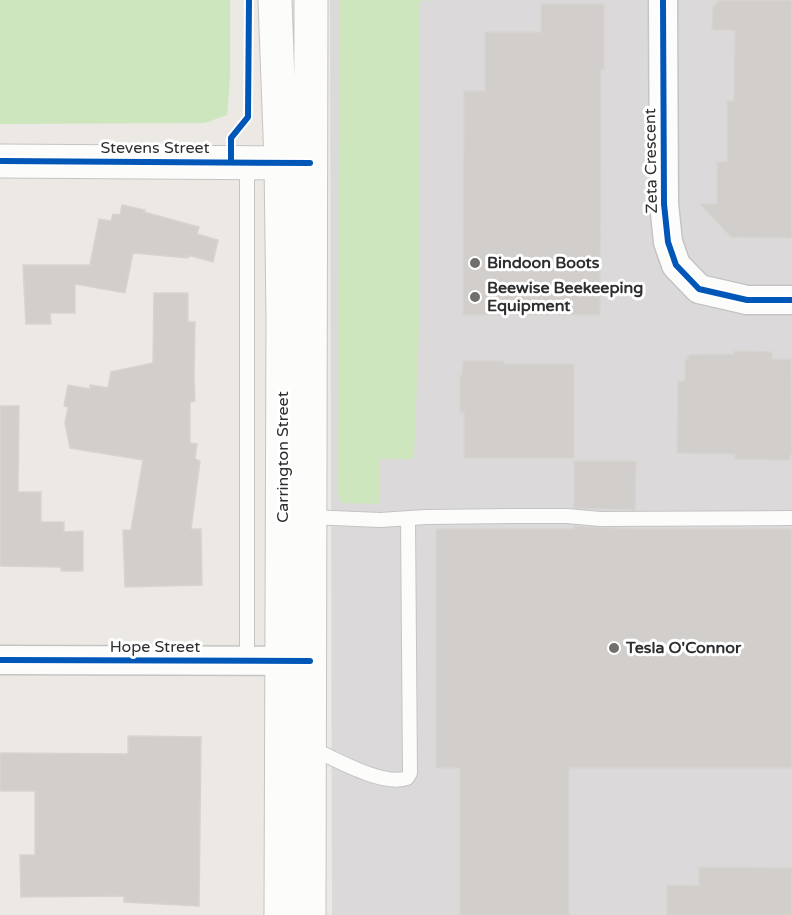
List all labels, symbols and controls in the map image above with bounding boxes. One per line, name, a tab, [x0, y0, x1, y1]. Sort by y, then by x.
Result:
street label: Zeta Crescent	[640, 108, 662, 214]
street label: Stevens Street	[100, 138, 210, 158]
place label: Bindoon Boots	[487, 253, 600, 273]
marker: Bindoon Boots	[468, 256, 482, 270]
place label: Beewise Beekeeping Equipment	[487, 278, 643, 316]
marker: Beewise Beekeeping Equipment	[468, 290, 482, 304]
street label: Carrington Street	[273, 391, 293, 523]
street label: Hope Street	[110, 637, 200, 657]
place label: Tesla O'Connor	[625, 638, 742, 658]
marker: Tesla O'Connor	[607, 641, 621, 655]

